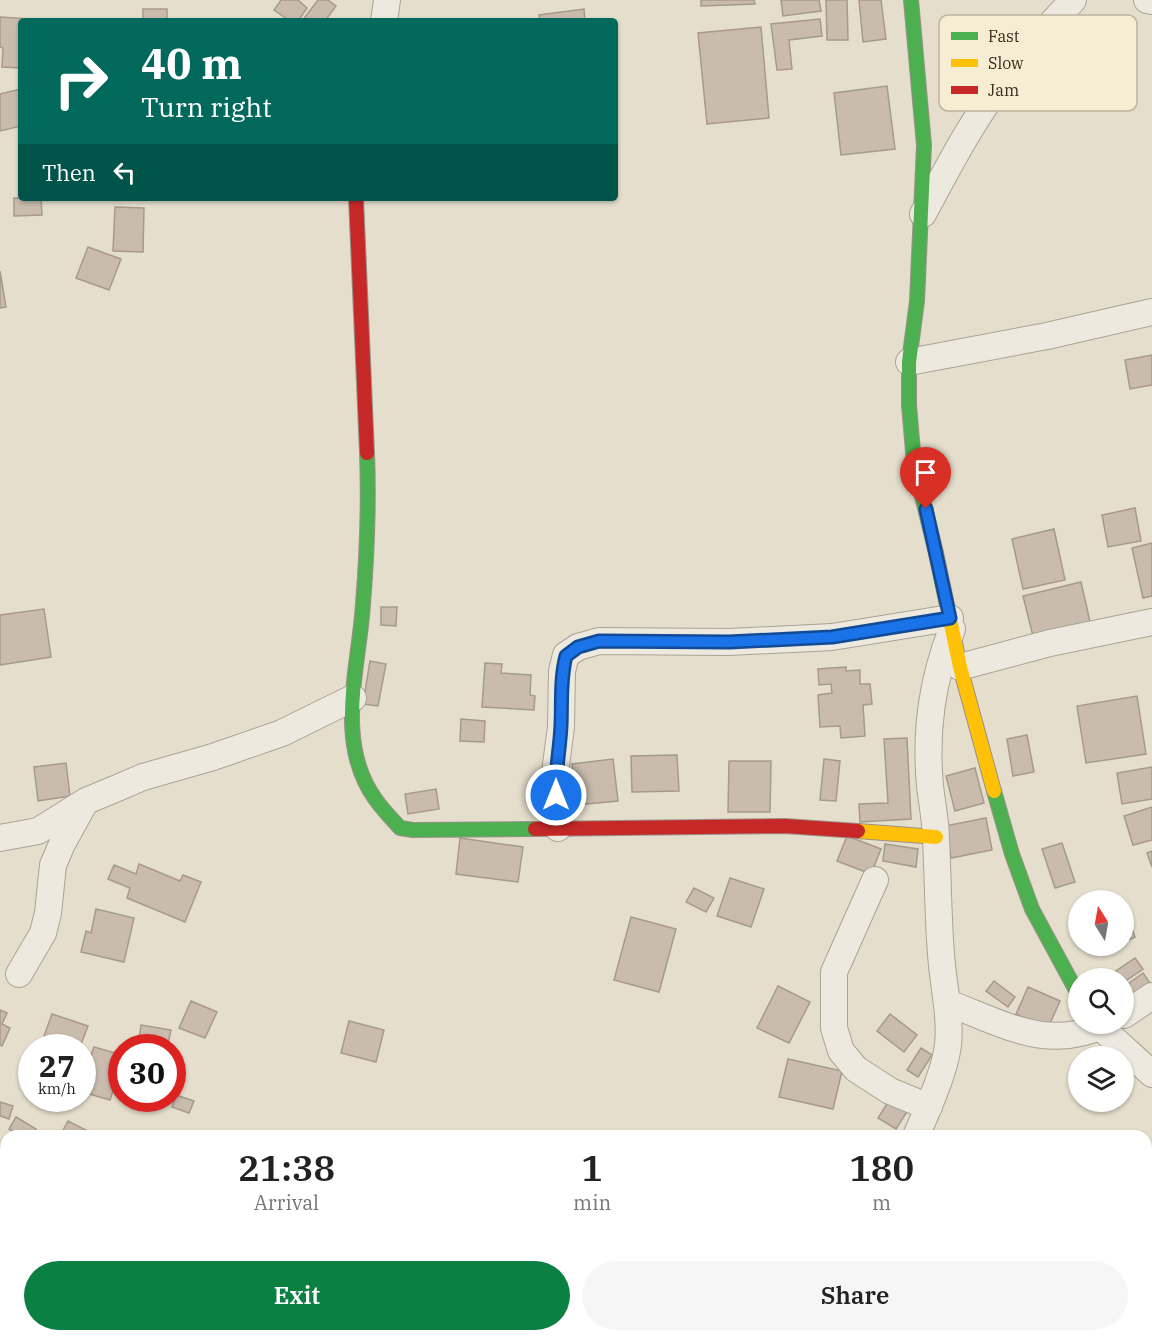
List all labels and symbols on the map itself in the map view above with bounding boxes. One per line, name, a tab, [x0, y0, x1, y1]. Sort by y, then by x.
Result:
legend	[939, 15, 1137, 111]
text: Fast	[988, 26, 1020, 46]
text: Slow	[988, 53, 1024, 73]
text: Jam	[988, 80, 1019, 100]
pin	[900, 447, 951, 509]
position arrow	[524, 763, 588, 827]
north arrow	[1068, 890, 1134, 956]
speed limit sign: 30	[108, 1034, 186, 1112]

